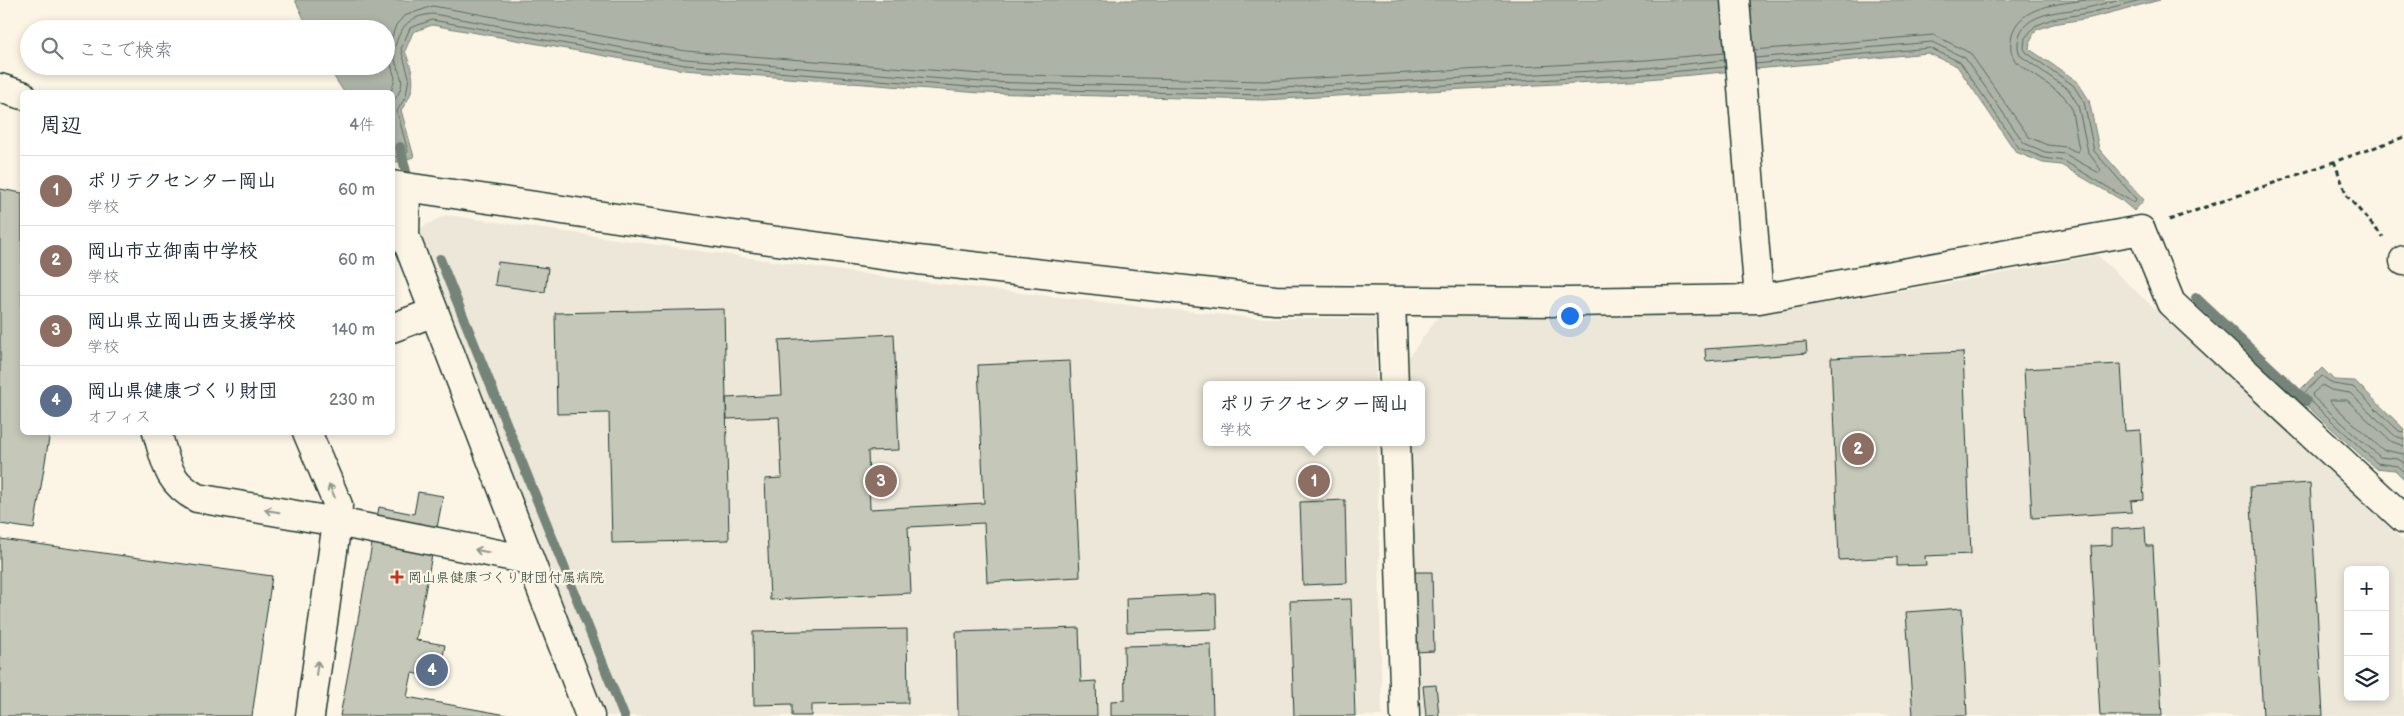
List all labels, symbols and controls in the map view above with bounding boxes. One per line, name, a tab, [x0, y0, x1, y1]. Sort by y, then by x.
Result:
search box	[20, 20, 395, 75]
icon: search	[38, 34, 66, 62]
text: ここで検索	[78, 39, 173, 62]
text: 周辺	[40, 113, 82, 138]
text: 4件	[349, 116, 375, 135]
text: ポリテクセンター岡山	[87, 170, 276, 193]
text: 1	[53, 181, 59, 200]
text: 60 m	[338, 181, 375, 200]
text: 学校	[87, 198, 119, 217]
text: 岡山市立御南中学校	[87, 240, 258, 263]
text: 2	[51, 251, 61, 270]
text: 60 m	[338, 251, 375, 270]
text: 学校	[87, 268, 119, 287]
your location	[1557, 303, 1583, 329]
text: 岡山県立岡山西支援学校	[87, 310, 296, 333]
text: 3	[51, 321, 61, 340]
text: 140 m	[332, 321, 375, 340]
text: 学校	[87, 338, 119, 357]
text: 岡山県健康づくり財団	[87, 380, 278, 403]
popup	[1203, 381, 1425, 446]
text: 4	[51, 391, 61, 410]
text: 230 m	[329, 391, 375, 410]
text: ポリテクセンター岡山	[1219, 393, 1409, 416]
text: オフィス	[87, 408, 151, 427]
text: 学校	[1219, 421, 1251, 440]
pin: 2	[1842, 430, 1874, 468]
pin: 3	[865, 462, 897, 500]
pin: 1	[1298, 462, 1330, 500]
one-way arrow	[326, 484, 336, 499]
one-way arrow	[264, 506, 280, 516]
one-way arrow	[474, 545, 490, 555]
map controls	[2344, 566, 2389, 701]
button: +	[2344, 566, 2389, 611]
place label: 岡山県健康づくり財団付属病院	[408, 569, 604, 586]
marker: 岡山県健康づくり財団付属病院	[390, 570, 404, 584]
button: −	[2344, 611, 2389, 656]
pin: 4	[416, 651, 448, 689]
button: layers	[2344, 656, 2389, 701]
one-way arrow	[312, 660, 322, 676]

